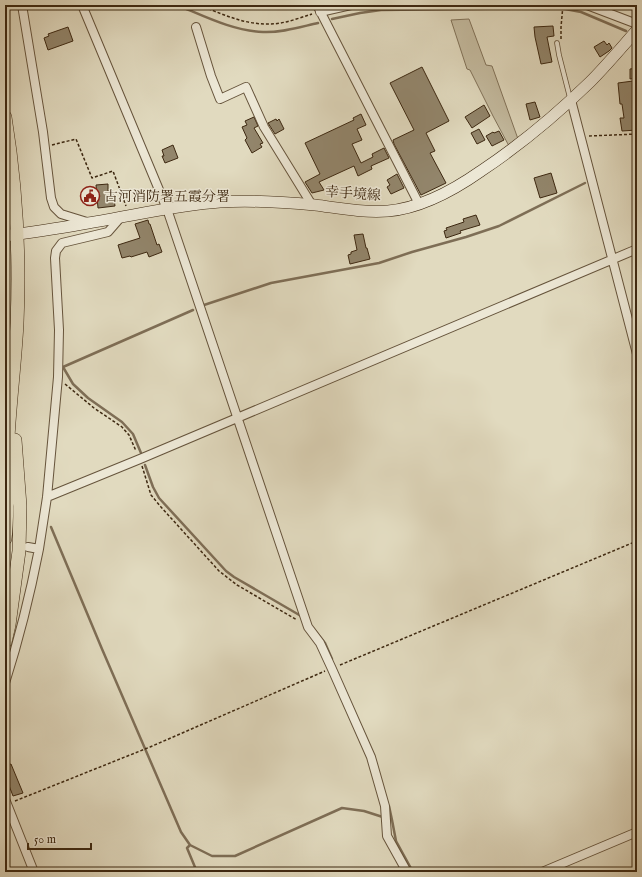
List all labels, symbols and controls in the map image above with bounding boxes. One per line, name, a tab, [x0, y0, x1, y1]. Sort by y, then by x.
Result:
street label: 幸手境線	[324, 183, 381, 205]
public building icon: 古河消防署五霞分署	[79, 185, 101, 207]
place label: 古河消防署五霞分署	[104, 188, 230, 206]
scale bar	[28, 825, 91, 851]
text: 50 m	[34, 832, 56, 847]

